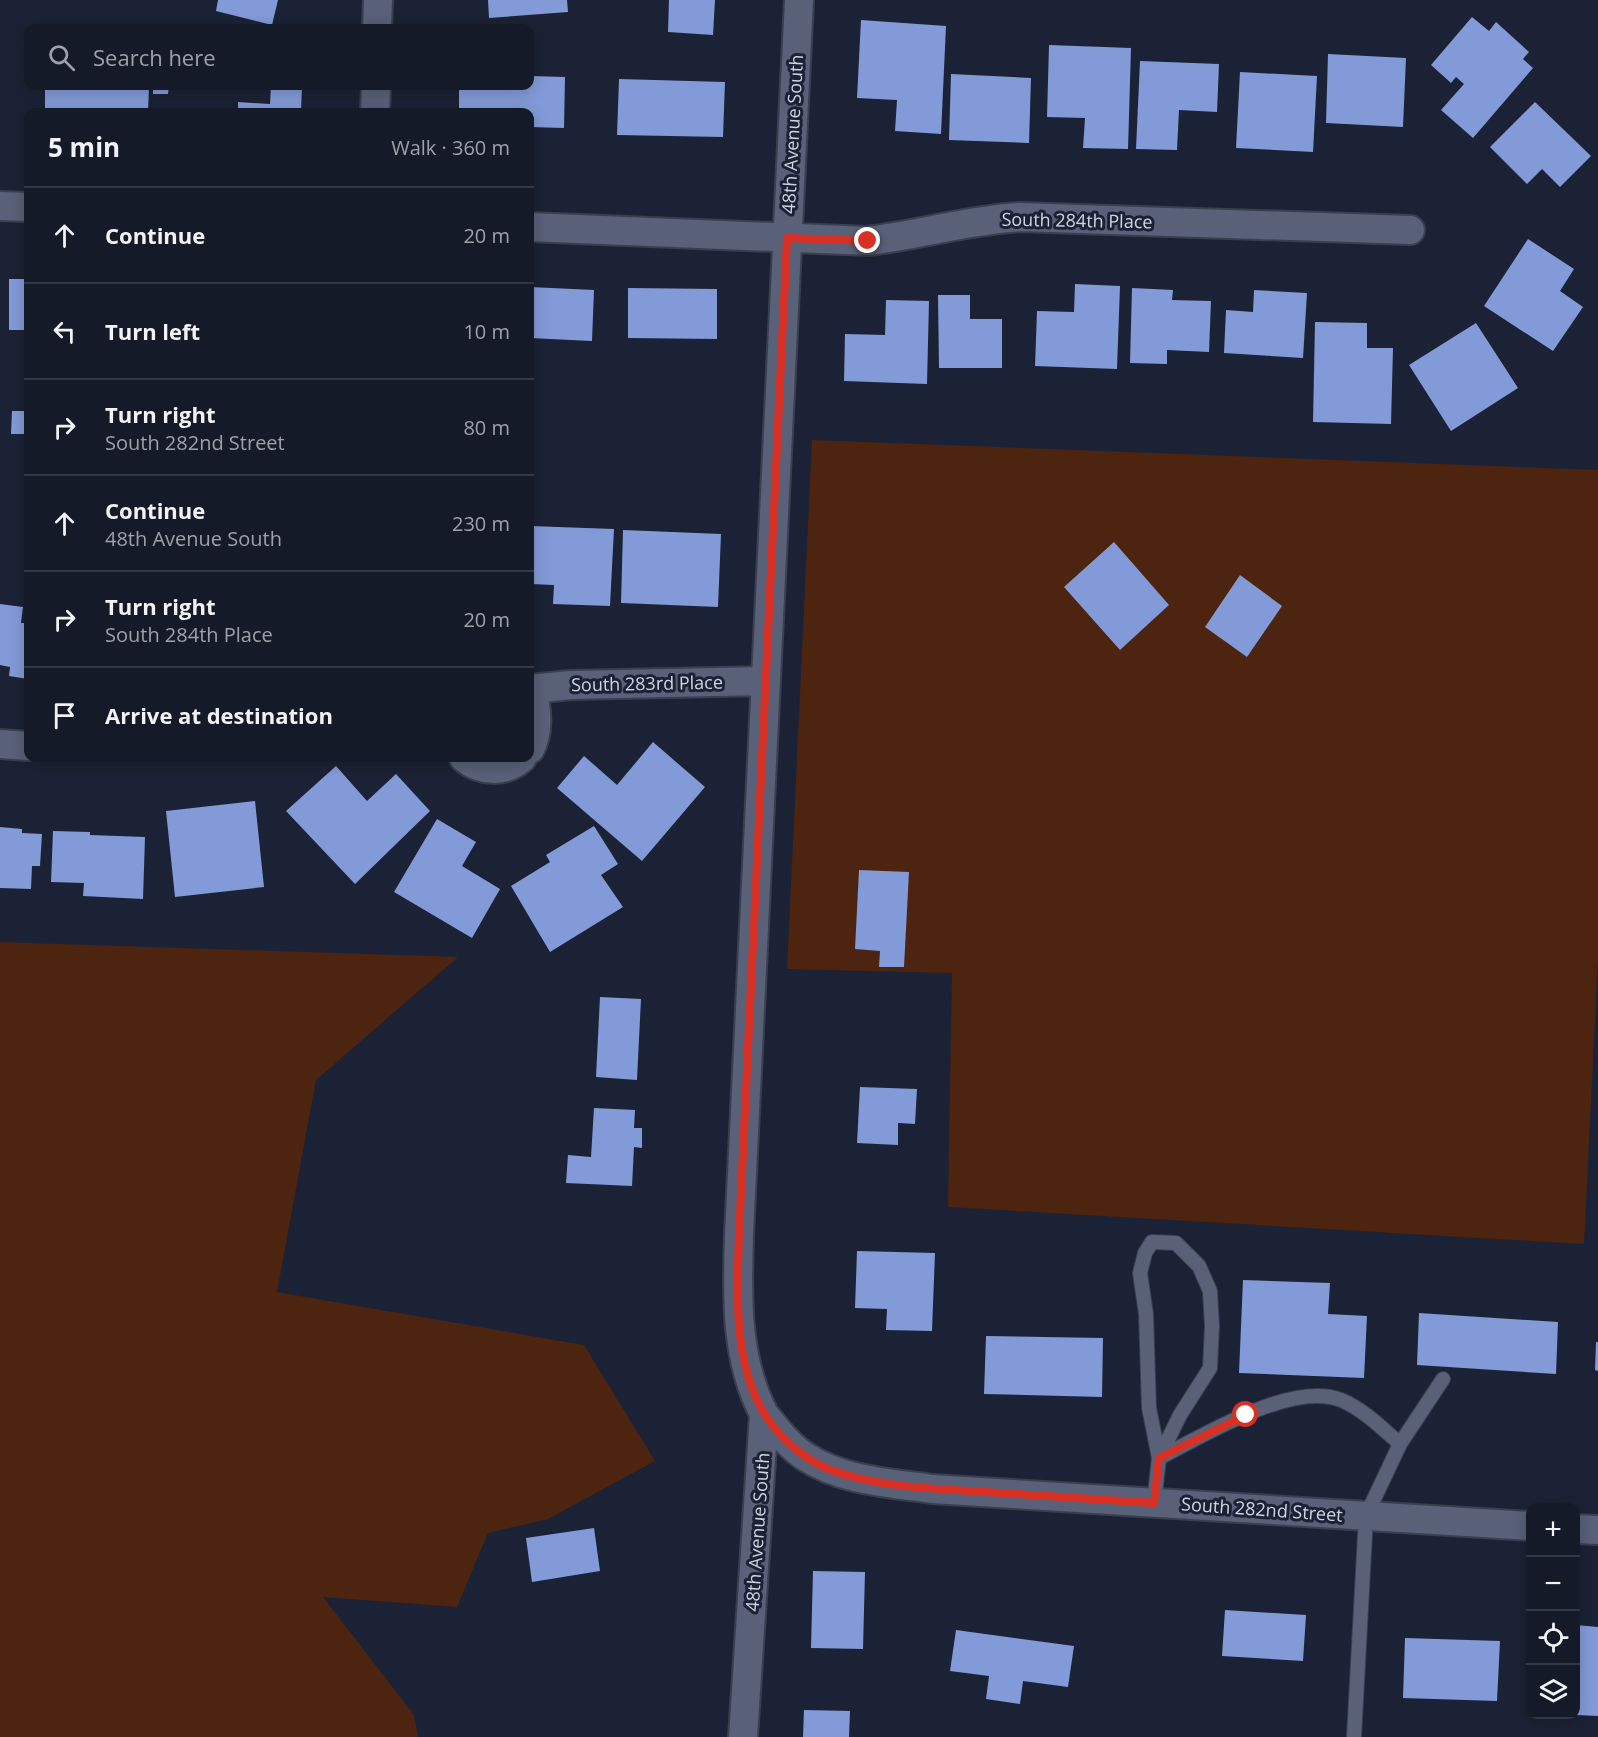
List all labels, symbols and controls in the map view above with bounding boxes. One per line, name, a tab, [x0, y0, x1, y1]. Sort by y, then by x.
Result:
search box	[24, 24, 534, 90]
icon: search	[45, 41, 78, 74]
text: Search here	[93, 42, 216, 72]
street label: 48th Avenue South	[776, 54, 808, 214]
text: 5 min	[48, 129, 120, 165]
text: Walk · 360 m	[391, 134, 510, 161]
street label: South 284th Place	[1001, 207, 1153, 233]
icon: ahead	[48, 219, 81, 252]
text: Continue	[105, 220, 205, 250]
text: 20 m	[463, 222, 510, 249]
route end	[854, 227, 880, 253]
icon: left	[48, 315, 81, 348]
text: Turn left	[105, 316, 200, 346]
text: 10 m	[463, 318, 510, 345]
text: Turn right	[105, 399, 216, 429]
icon: right	[48, 411, 81, 444]
text: 80 m	[463, 414, 510, 441]
text: South 282nd Street	[105, 429, 285, 456]
text: Continue	[105, 495, 205, 525]
icon: ahead	[48, 507, 81, 540]
text: 230 m	[452, 510, 510, 537]
text: 48th Avenue South	[105, 525, 282, 552]
text: Turn right	[105, 591, 216, 621]
icon: right	[48, 603, 81, 636]
text: 20 m	[463, 606, 510, 633]
text: South 284th Place	[105, 621, 273, 648]
street label: South 283rd Place	[571, 670, 723, 696]
icon: arrive	[48, 699, 81, 732]
text: Arrive at destination	[105, 700, 333, 730]
route start	[1232, 1401, 1258, 1427]
street label: 48th Avenue South	[739, 1452, 775, 1612]
street label: South 282nd Street	[1180, 1491, 1344, 1527]
map controls	[1526, 1503, 1580, 1719]
button: +	[1526, 1503, 1580, 1557]
button: −	[1526, 1557, 1580, 1611]
button: locate	[1526, 1611, 1580, 1665]
button: layers	[1526, 1665, 1580, 1719]

